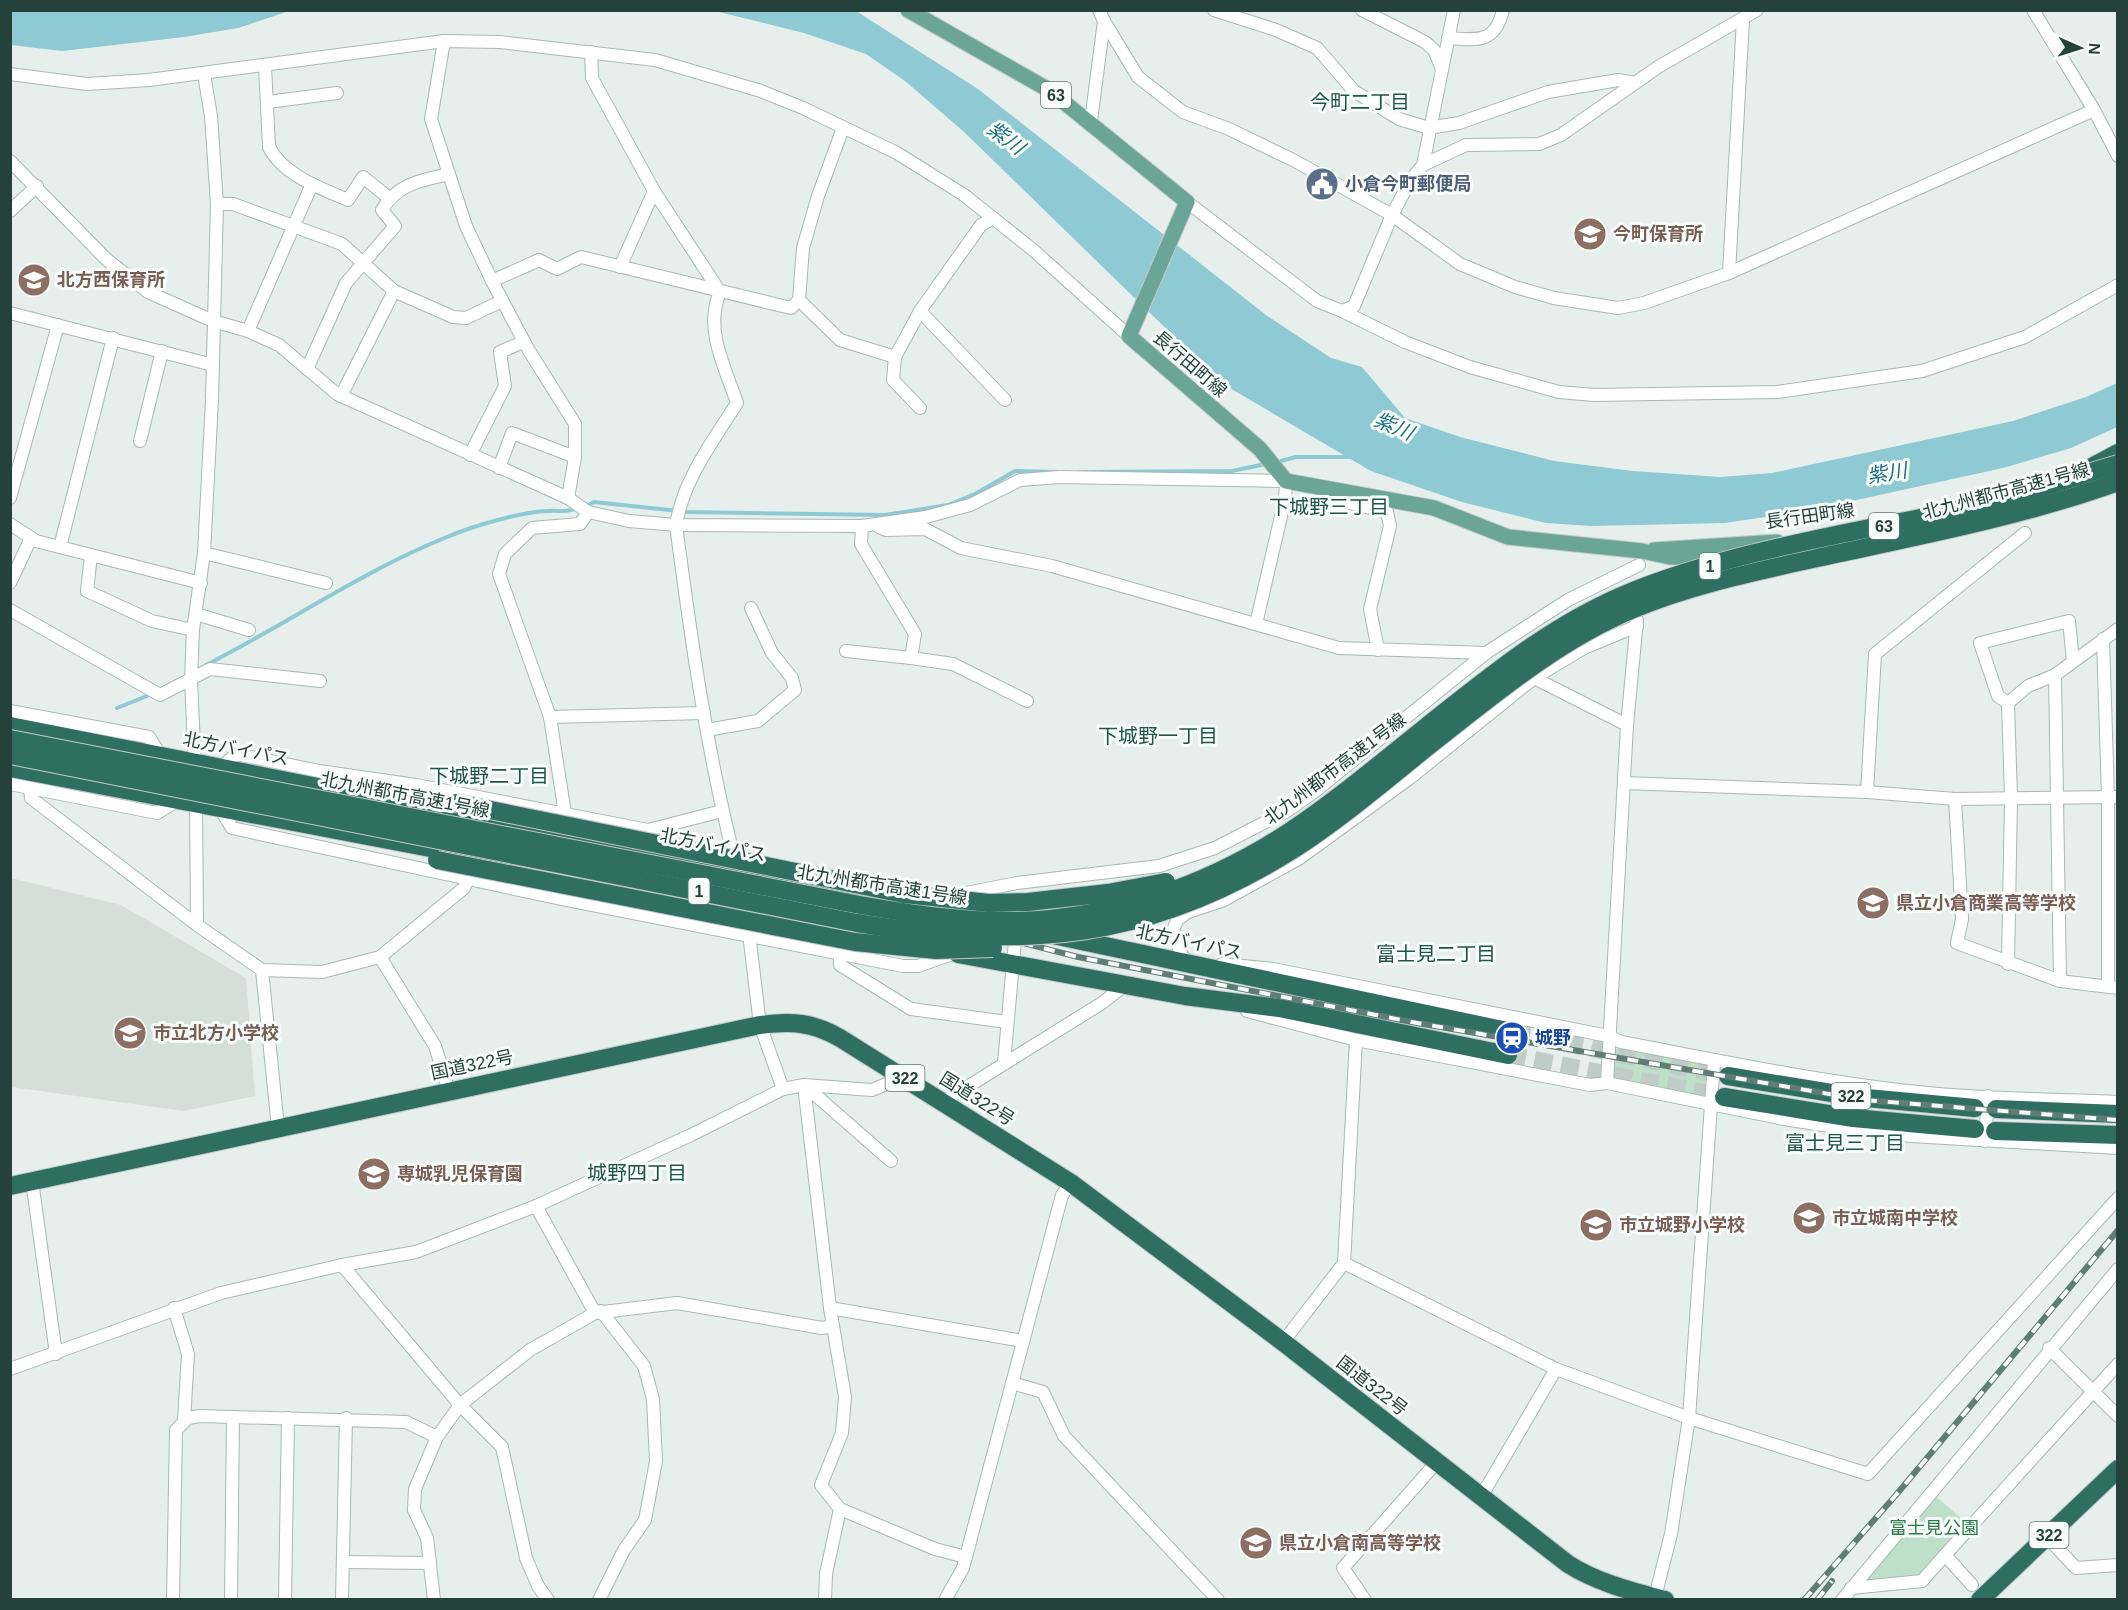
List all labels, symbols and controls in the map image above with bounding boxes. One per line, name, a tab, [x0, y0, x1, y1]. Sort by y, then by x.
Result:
north arrow	[2050, 18, 2110, 78]
text: N	[2086, 43, 2103, 55]
road number: 63	[1041, 82, 1071, 108]
district label: 今町二丁目	[1310, 91, 1410, 113]
water label: 紫川	[983, 117, 1030, 160]
public building icon: 小倉今町郵便局	[1304, 166, 1340, 202]
place label: 小倉今町郵便局	[1345, 174, 1471, 194]
school or university icon: 今町保育所	[1572, 216, 1608, 252]
place label: 今町保育所	[1613, 224, 1703, 244]
school or university icon: 北方西保育所	[16, 262, 52, 298]
place label: 北方西保育所	[57, 270, 165, 290]
street label: 長行田町線	[1149, 327, 1231, 401]
water label: 紫川	[1371, 408, 1419, 445]
water label: 紫川	[1866, 459, 1910, 487]
street label: 北九州都市高速1号線	[1920, 459, 2092, 523]
district label: 下城野三丁目	[1269, 496, 1389, 518]
street label: 長行田町線	[1764, 500, 1856, 532]
road number: 63	[1869, 513, 1899, 539]
road number: 1	[1700, 553, 1720, 579]
street label: 北九州都市高速1号線	[1260, 709, 1410, 829]
district label: 下城野一丁目	[1098, 725, 1218, 747]
street label: 北方バイパス	[181, 729, 291, 769]
district label: 下城野二丁目	[429, 765, 549, 787]
street label: 北九州都市高速1号線	[319, 769, 491, 821]
street label: 北方バイパス	[658, 825, 768, 865]
street label: 北九州都市高速1号線	[795, 862, 969, 908]
road number: 1	[688, 878, 710, 904]
school or university icon: 県立小倉商業高等学校	[1855, 885, 1891, 921]
place label: 県立小倉商業高等学校	[1896, 893, 2076, 913]
street label: 北方バイパス	[1134, 921, 1244, 963]
district label: 富士見二丁目	[1376, 943, 1496, 965]
school or university icon: 市立北方小学校	[112, 1015, 148, 1051]
station icon: 城野	[1494, 1020, 1530, 1056]
place label: 市立北方小学校	[153, 1023, 279, 1043]
place label: 城野	[1535, 1028, 1571, 1048]
street label: 国道322号	[429, 1046, 515, 1084]
road number: 322	[886, 1065, 924, 1091]
street label: 国道322号	[936, 1068, 1018, 1130]
road number: 322	[1832, 1083, 1870, 1109]
district label: 富士見三丁目	[1785, 1132, 1905, 1154]
school or university icon: 専城乳児保育園	[356, 1156, 392, 1192]
district label: 城野四丁目	[587, 1162, 687, 1184]
place label: 専城乳児保育園	[397, 1164, 523, 1184]
school or university icon: 市立城南中学校	[1791, 1200, 1827, 1236]
school or university icon: 市立城野小学校	[1578, 1207, 1614, 1243]
place label: 市立城南中学校	[1832, 1208, 1958, 1228]
place label: 市立城野小学校	[1619, 1215, 1745, 1235]
street label: 国道322号	[1333, 1352, 1411, 1420]
park label: 富士見公園	[1889, 1518, 1979, 1538]
road number: 322	[2030, 1522, 2068, 1548]
school or university icon: 県立小倉南高等学校	[1238, 1525, 1274, 1561]
place label: 県立小倉南高等学校	[1279, 1533, 1441, 1553]

